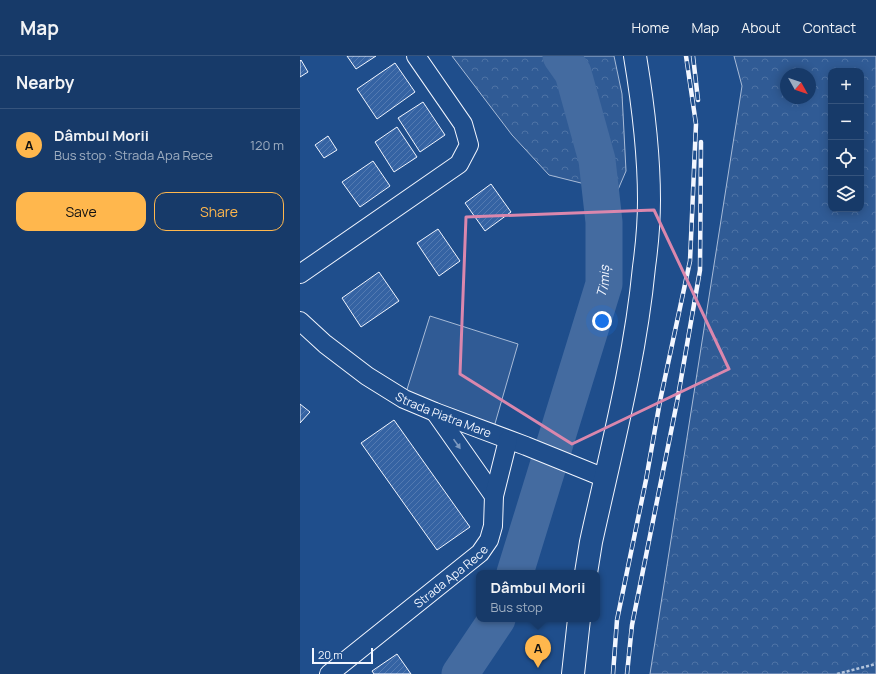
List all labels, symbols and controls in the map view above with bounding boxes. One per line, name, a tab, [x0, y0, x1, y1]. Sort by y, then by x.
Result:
text: Map	[20, 15, 59, 41]
text: Home	[632, 18, 669, 37]
text: Map	[691, 18, 719, 37]
text: About	[741, 18, 781, 37]
text: Contact	[803, 18, 856, 37]
north arrow	[780, 68, 816, 104]
map controls	[828, 68, 864, 212]
button: +	[828, 68, 864, 104]
text: Nearby	[16, 71, 74, 94]
button: −	[828, 104, 864, 140]
text: Dâmbul Morii	[54, 125, 149, 146]
text: A	[25, 136, 33, 154]
text: 120 m	[250, 136, 284, 154]
button: locate	[828, 140, 864, 176]
text: Bus stop · Strada Apa Rece	[54, 146, 213, 164]
button: layers	[828, 176, 864, 212]
button: Save	[16, 192, 146, 231]
button: Share	[154, 192, 284, 231]
water label: Timiș	[591, 264, 613, 299]
your location	[592, 311, 612, 331]
street label: Strada Piatra Mare	[392, 387, 494, 441]
one-way arrow	[453, 439, 461, 449]
street label: Strada Apa Rece	[410, 542, 492, 612]
popup	[476, 570, 600, 622]
text: Dâmbul Morii	[491, 577, 585, 598]
text: Bus stop	[491, 598, 543, 616]
pin: A	[525, 635, 551, 668]
scale bar	[312, 646, 373, 665]
text: 20 m	[318, 647, 343, 662]

